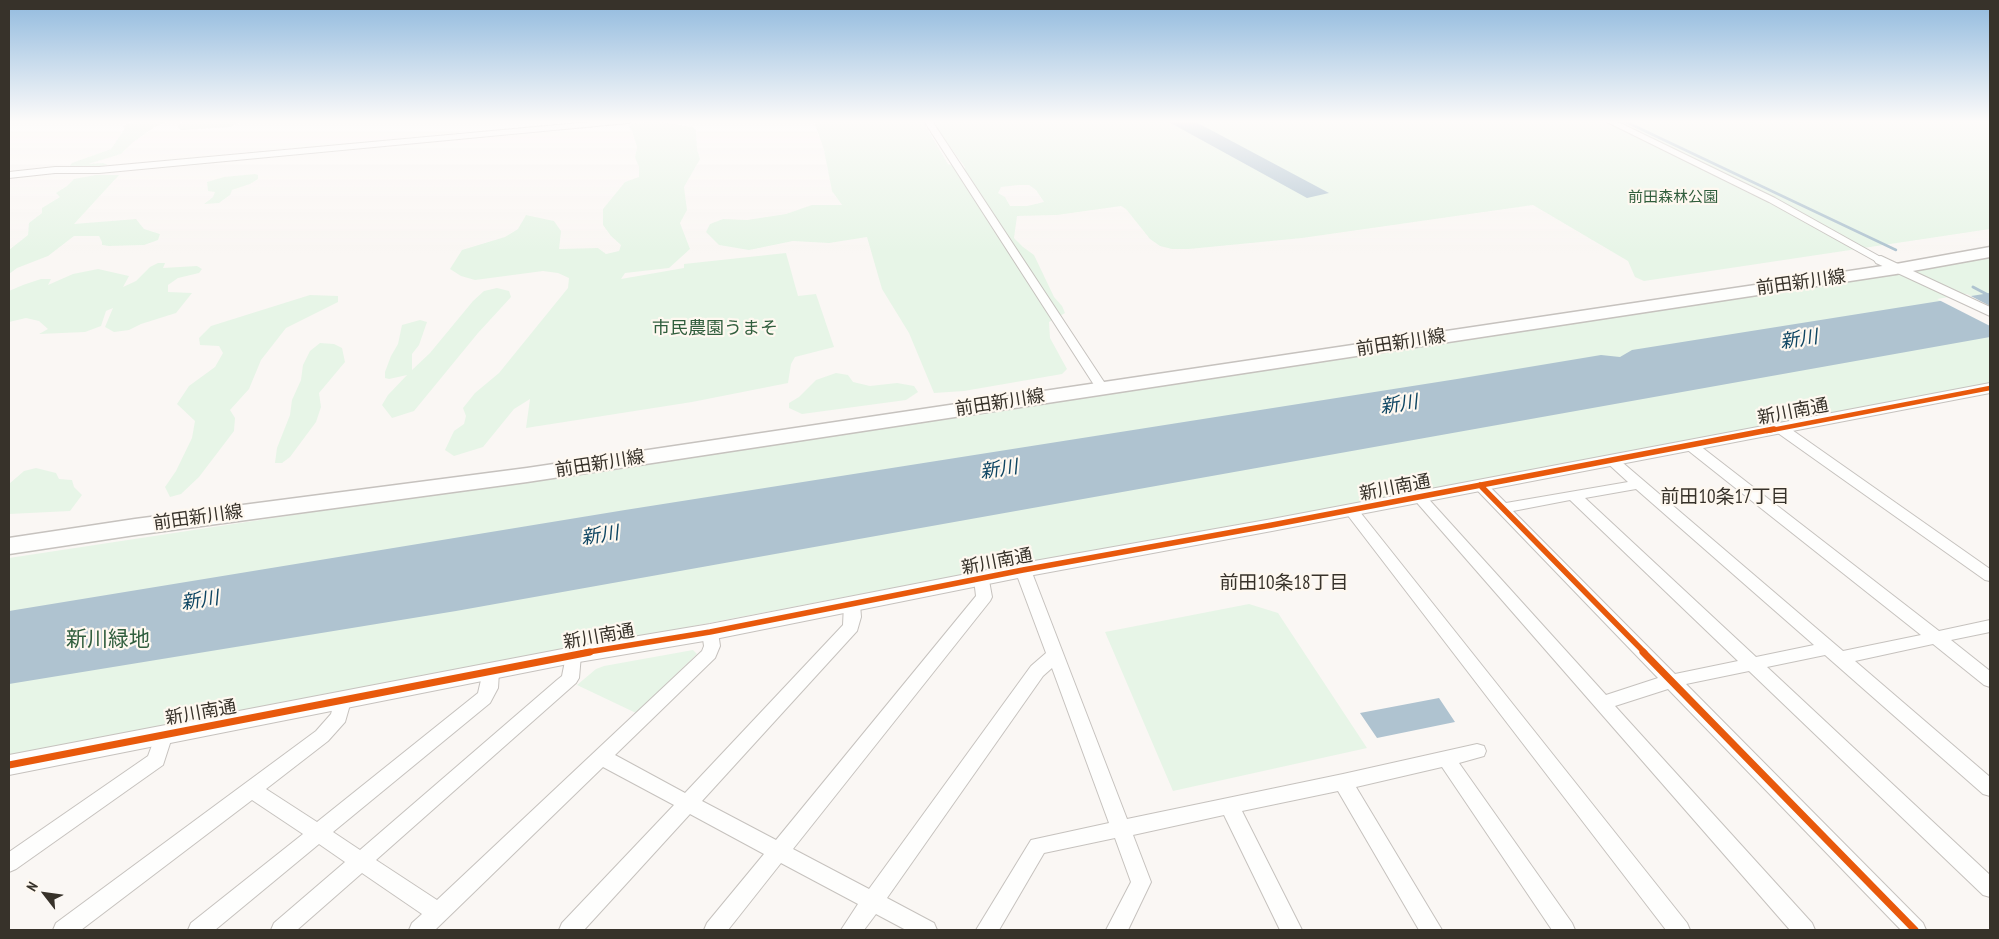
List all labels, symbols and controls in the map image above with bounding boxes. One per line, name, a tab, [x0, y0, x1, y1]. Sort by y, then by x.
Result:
park label: 前田森林公園	[1628, 189, 1718, 207]
street label: 前田新川線	[1755, 266, 1847, 300]
park label: 市民農園うまそ	[652, 318, 778, 340]
street label: 前田新川線	[1355, 325, 1447, 361]
water label: 新川	[1778, 326, 1820, 354]
street label: 前田新川線	[954, 385, 1046, 421]
water label: 新川	[1378, 391, 1420, 419]
street label: 新川南通	[1756, 395, 1830, 429]
street label: 前田新川線	[554, 446, 646, 482]
water label: 新川	[978, 456, 1020, 484]
street label: 新川南通	[1358, 471, 1432, 505]
district label: 前田10条17丁目	[1660, 487, 1790, 509]
street label: 前田新川線	[152, 501, 244, 535]
water label: 新川	[579, 522, 621, 550]
street label: 新川南通	[960, 545, 1034, 579]
district label: 前田10条18丁目	[1219, 573, 1349, 595]
water label: 新川	[179, 587, 221, 615]
street label: 新川南通	[562, 620, 636, 654]
park label: 新川緑地	[66, 627, 150, 653]
street label: 新川南通	[164, 696, 238, 730]
north arrow	[20, 869, 70, 919]
text: N	[22, 879, 42, 894]

